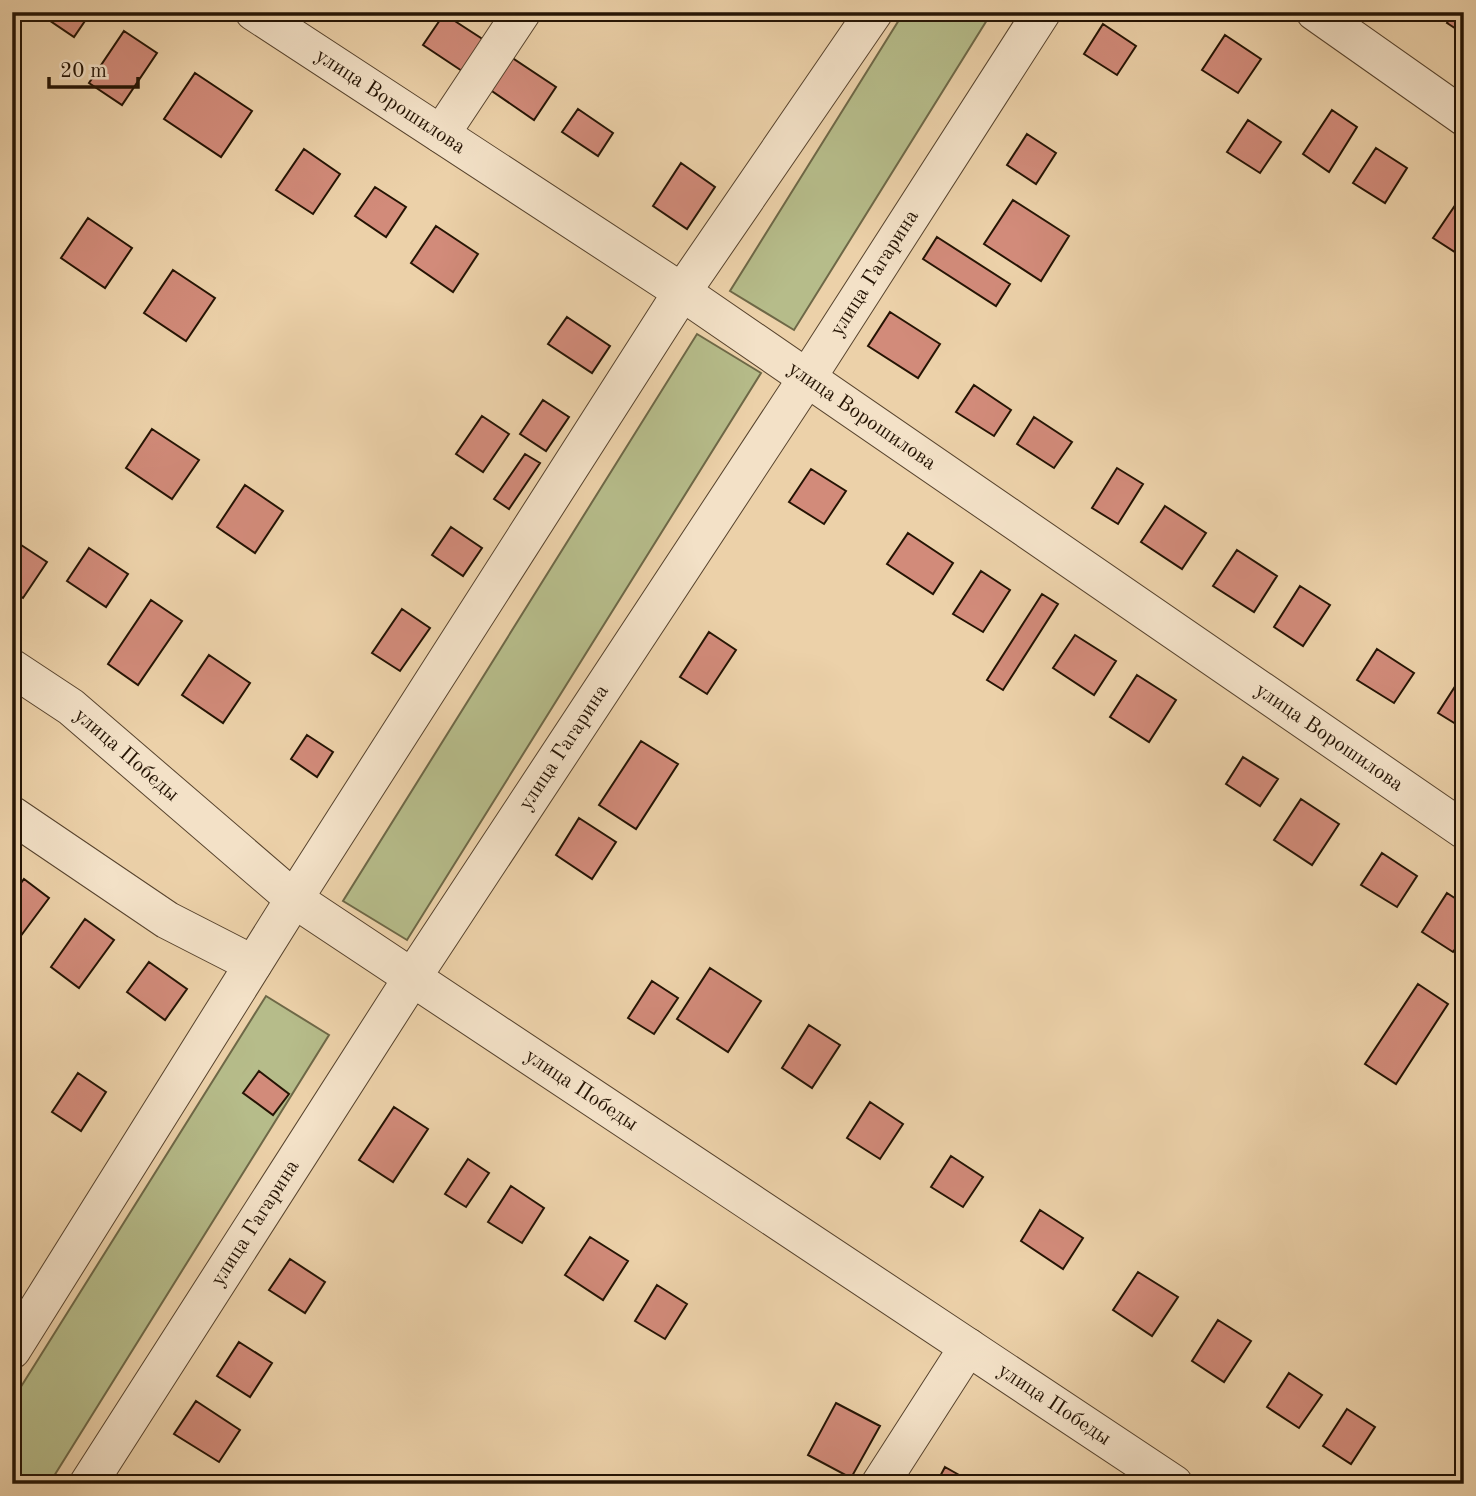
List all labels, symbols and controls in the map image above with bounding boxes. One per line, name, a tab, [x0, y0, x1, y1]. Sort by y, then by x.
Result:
street label: улица Ворошилова	[312, 45, 469, 158]
scale bar	[49, 46, 138, 90]
text: 20 m	[60, 61, 107, 82]
street label: улица Гагарина	[826, 206, 923, 340]
street label: улица Ворошилова	[784, 358, 940, 474]
street label: улица Ворошилова	[1251, 679, 1407, 795]
street label: улица Гагарина	[515, 681, 613, 814]
street label: улица Победы	[70, 704, 183, 806]
street label: улица Победы	[521, 1045, 642, 1135]
street label: улица Гагарина	[207, 1156, 303, 1290]
street label: улица Победы	[994, 1359, 1115, 1449]

